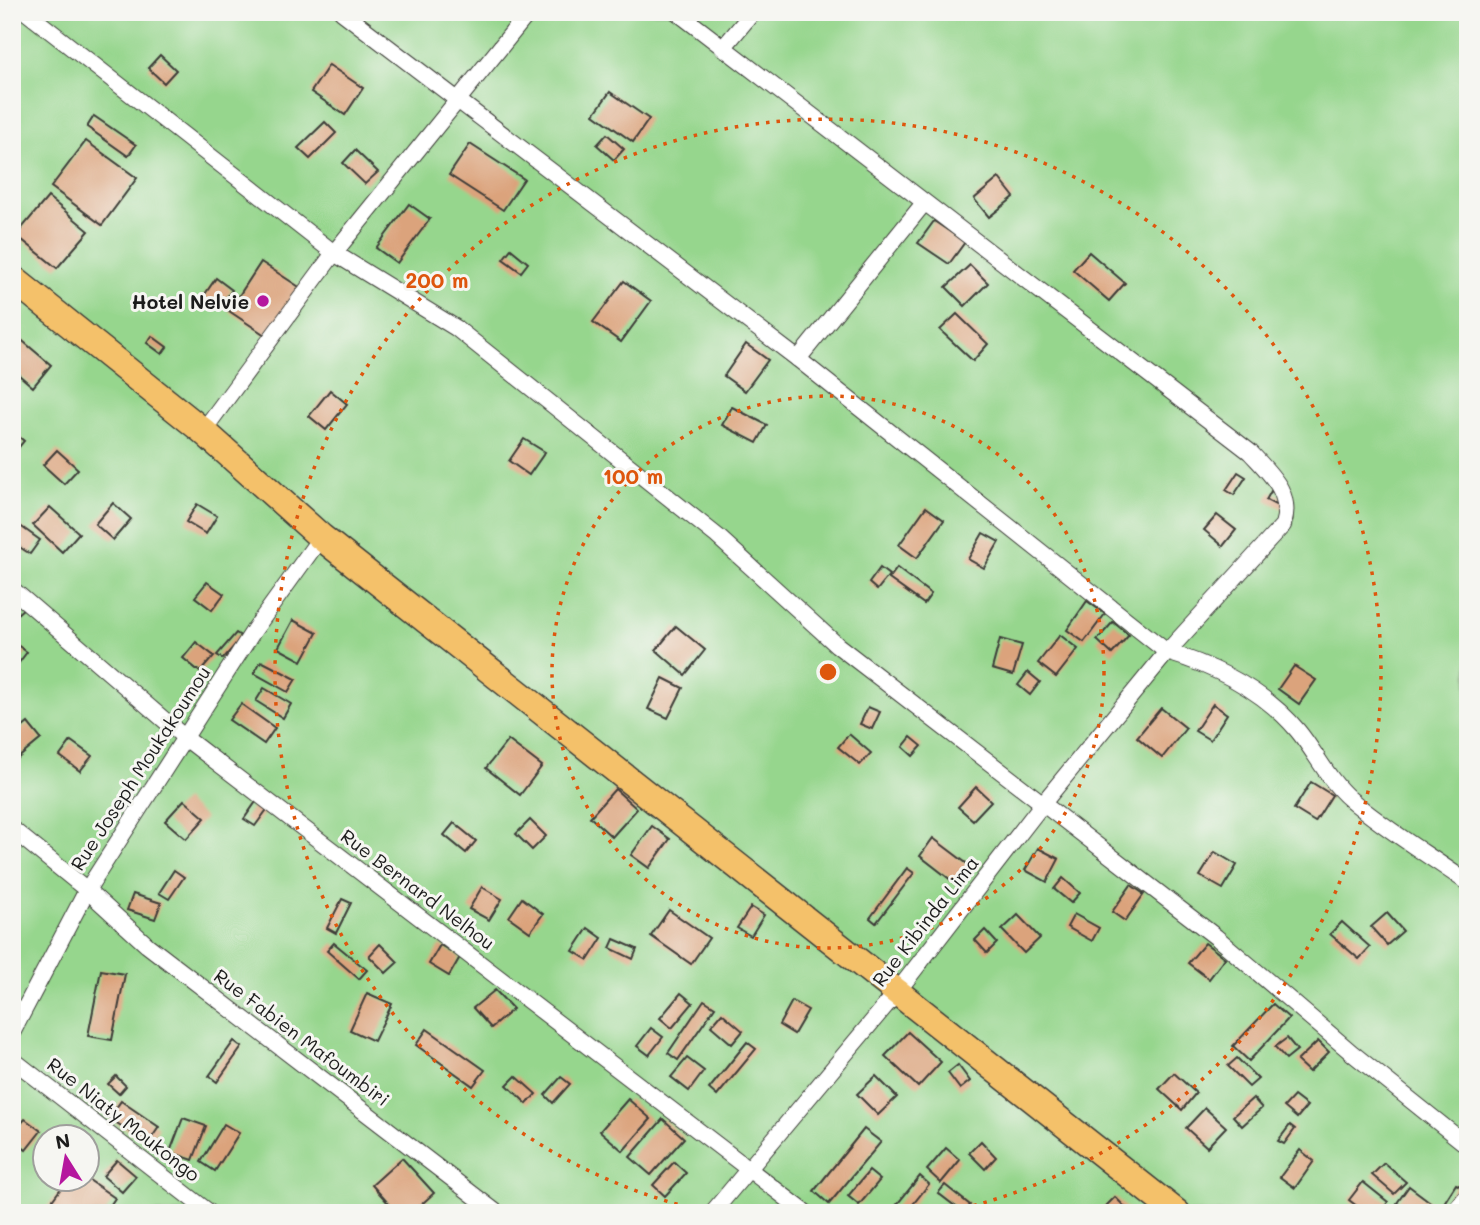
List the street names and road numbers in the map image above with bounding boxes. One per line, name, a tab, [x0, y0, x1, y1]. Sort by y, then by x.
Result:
street label: Rue Joseph Moukakoumou	[64, 661, 216, 875]
street label: Rue Bernard Nelhou	[336, 823, 500, 955]
street label: Rue Kibinda Lima	[866, 851, 984, 991]
street label: Rue Fabien Mafoumbiri	[209, 963, 395, 1111]
street label: Rue Niaty Moukongo	[43, 1052, 205, 1186]

